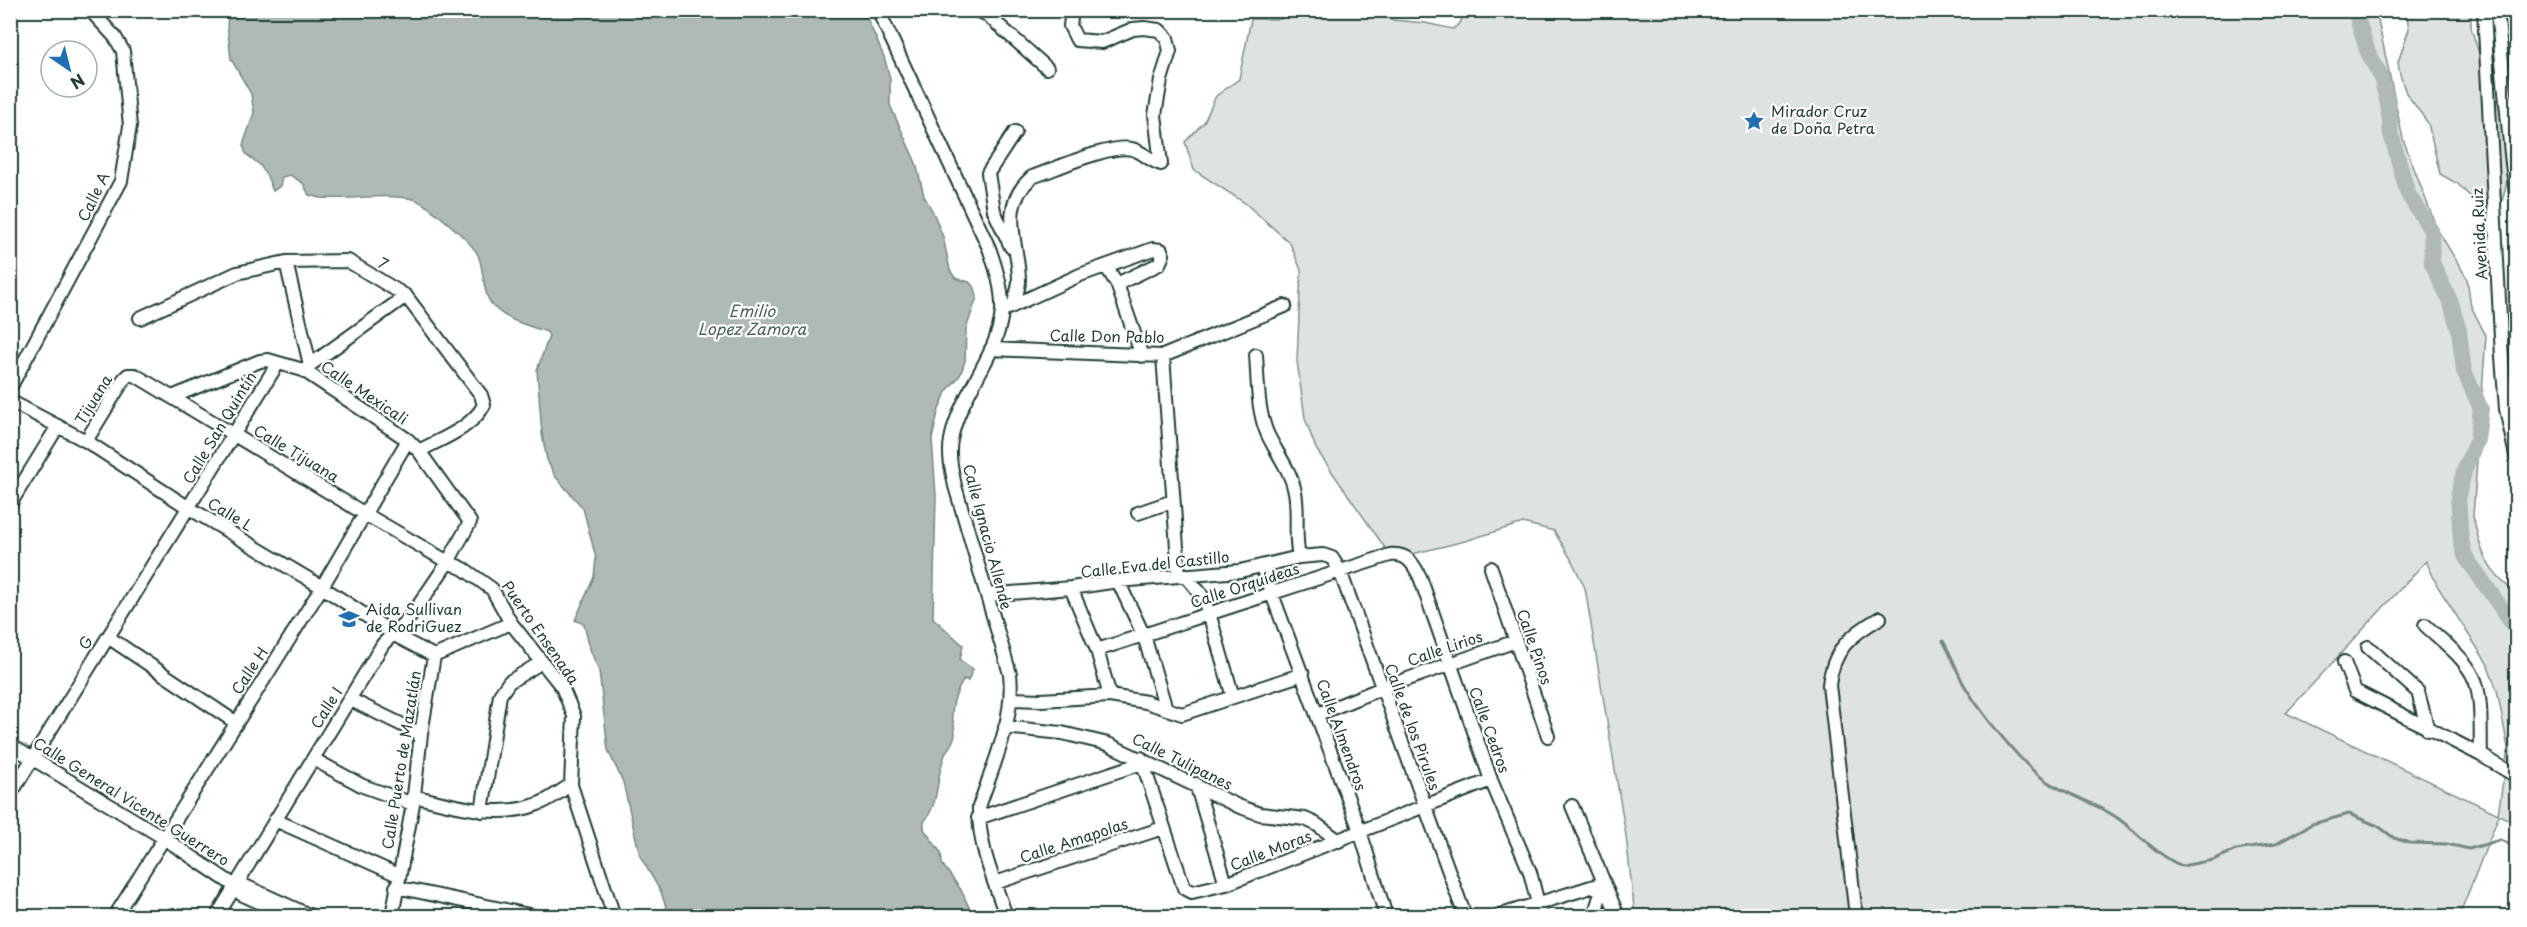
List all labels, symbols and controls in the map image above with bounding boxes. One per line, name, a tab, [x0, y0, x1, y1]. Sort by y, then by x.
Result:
north arrow	[39, 39, 99, 99]
text: N	[66, 69, 90, 96]
place label: Mirador Cruz de Doña Petra	[1771, 99, 1876, 139]
place icon: Mirador Cruz de Doña Petra	[1742, 109, 1766, 133]
street label: Calle A	[71, 168, 114, 225]
street label: Avenida Ruiz	[2465, 187, 2492, 281]
street label: 7	[374, 251, 394, 275]
water label: Emilio Lopez Zamora	[698, 298, 807, 340]
street label: Calle Don Pablo	[1049, 323, 1165, 348]
street label: Calle Mexicali	[317, 354, 413, 429]
street label: Calle San Quintín	[176, 367, 261, 488]
street label: Tijuana	[68, 369, 117, 429]
street label: Calle Tijuana	[250, 418, 344, 488]
street label: Calle Ignacio Allende	[958, 461, 1019, 612]
street label: Calle L	[204, 491, 258, 536]
street label: Calle Eva del Castillo	[1079, 544, 1230, 583]
street label: Calle Orquídeas	[1187, 556, 1302, 613]
street label: Puerto Ensenada	[497, 576, 586, 689]
place label: Aida Sullivan de RodriGuez	[366, 597, 462, 637]
street label: Calle Pinos	[1512, 606, 1559, 688]
school or university icon: Aida Sullivan de RodriGuez	[337, 607, 361, 631]
street label: Calle Lirios	[1404, 624, 1485, 671]
street label: G	[72, 631, 98, 654]
street label: Calle H	[225, 642, 273, 698]
street label: Calle de los Pirules	[1380, 660, 1447, 793]
street label: Calle Puerto de Mazatlán	[375, 669, 426, 851]
street label: Calle Almendros	[1312, 675, 1373, 794]
street label: Calle I	[304, 682, 348, 733]
street label: Calle Cedros	[1464, 683, 1517, 776]
street label: Calle Tulipanes	[1128, 726, 1237, 795]
street label: Calle General Vicente Guerrero	[29, 731, 234, 871]
street label: Calle Amapolas	[1016, 811, 1131, 868]
street label: Calle Moras	[1226, 823, 1315, 876]

